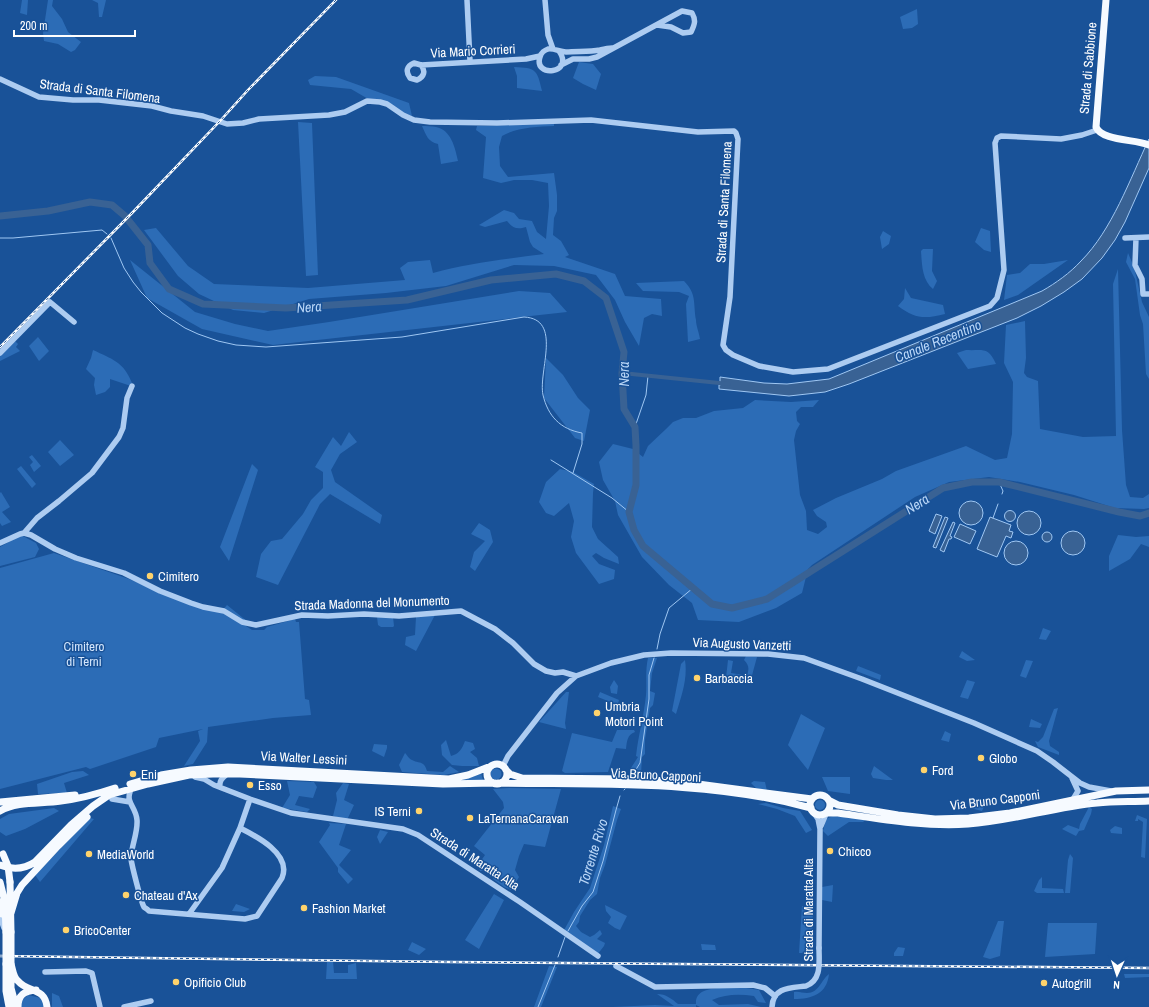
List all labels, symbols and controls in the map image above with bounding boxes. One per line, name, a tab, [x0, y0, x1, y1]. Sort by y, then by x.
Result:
scale bar	[14, 12, 135, 38]
text: 200 m	[20, 18, 47, 34]
street label: Strada di Sabbione	[1076, 21, 1100, 115]
street label: Via Mario Corrieri	[430, 40, 516, 62]
street label: Strada di Santa Filomena	[39, 75, 161, 107]
street label: Strada di Santa Filomena	[712, 141, 736, 263]
water label: Nera	[296, 297, 322, 317]
water label: Canale Recentino	[892, 315, 984, 367]
water label: Nera	[615, 362, 633, 386]
water label: Nera	[902, 490, 932, 518]
place label: Cimitero	[158, 568, 199, 585]
marker: Cimitero	[145, 571, 155, 581]
street label: Strada Madonna del Monumento	[294, 592, 450, 614]
street label: Via Augusto Vanzetti	[692, 634, 792, 654]
park label: Cimitero di Terni	[64, 638, 105, 670]
place label: Barbaccia	[705, 670, 753, 687]
marker: Barbaccia	[692, 673, 702, 683]
place label: Umbria Motori Point	[605, 698, 663, 730]
marker: Umbria Motori Point	[592, 708, 602, 718]
street label: Via Walter Lessini	[260, 747, 348, 769]
place label: Globo	[989, 750, 1018, 767]
marker: Globo	[976, 753, 986, 763]
place label: Ford	[932, 762, 953, 779]
street label: Via Bruno Capponi	[610, 764, 702, 786]
marker: Ford	[919, 765, 929, 775]
place label: Eni	[141, 766, 157, 783]
marker: Eni	[128, 769, 138, 779]
place label: Esso	[258, 777, 282, 794]
marker: Esso	[245, 780, 255, 790]
street label: Via Bruno Capponi	[949, 786, 1041, 814]
place label: IS Terni	[374, 803, 411, 820]
marker: IS Terni	[414, 806, 424, 816]
place label: LaTernanaCaravan	[478, 810, 569, 827]
marker: LaTernanaCaravan	[465, 813, 475, 823]
water label: Torrente Rivo	[574, 817, 612, 887]
street label: Strada di Maratta Alta	[427, 824, 523, 894]
place label: Chicco	[838, 843, 871, 860]
place label: MediaWorld	[97, 846, 154, 863]
marker: Chicco	[825, 846, 835, 856]
marker: MediaWorld	[84, 849, 94, 859]
street label: Strada di Maratta Alta	[800, 858, 817, 962]
place label: Chateau d'Ax	[134, 887, 198, 904]
marker: Chateau d'Ax	[121, 890, 131, 900]
place label: Fashion Market	[312, 900, 386, 917]
marker: Fashion Market	[299, 903, 309, 913]
place label: BricoCenter	[74, 922, 131, 939]
marker: BricoCenter	[61, 925, 71, 935]
north arrow	[1097, 955, 1137, 995]
place label: Opificio Club	[184, 974, 246, 991]
place label: Autogrill	[1051, 975, 1091, 992]
marker: Opificio Club	[171, 977, 181, 987]
marker: Autogrill	[1039, 978, 1049, 988]
text: N	[1113, 978, 1120, 992]

